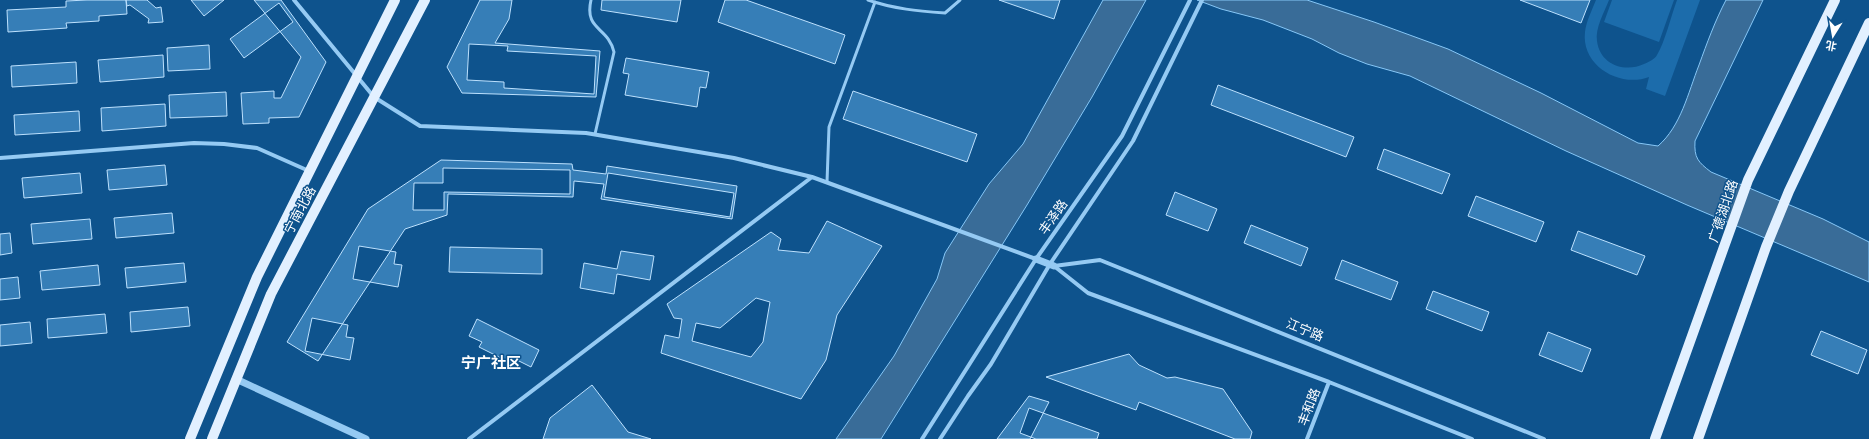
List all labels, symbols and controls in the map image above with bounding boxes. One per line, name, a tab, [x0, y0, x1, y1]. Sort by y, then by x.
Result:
north arrow	[1813, 16, 1853, 56]
text: 北	[1825, 39, 1838, 53]
street label: 广德湖北路	[1705, 178, 1741, 244]
street label: 宁南北路	[281, 184, 319, 236]
street label: 丰泽路	[1036, 197, 1070, 237]
street label: 江宁路	[1284, 316, 1326, 344]
district label: 宁广社区	[461, 354, 521, 371]
street label: 丰和路	[1295, 386, 1323, 428]

